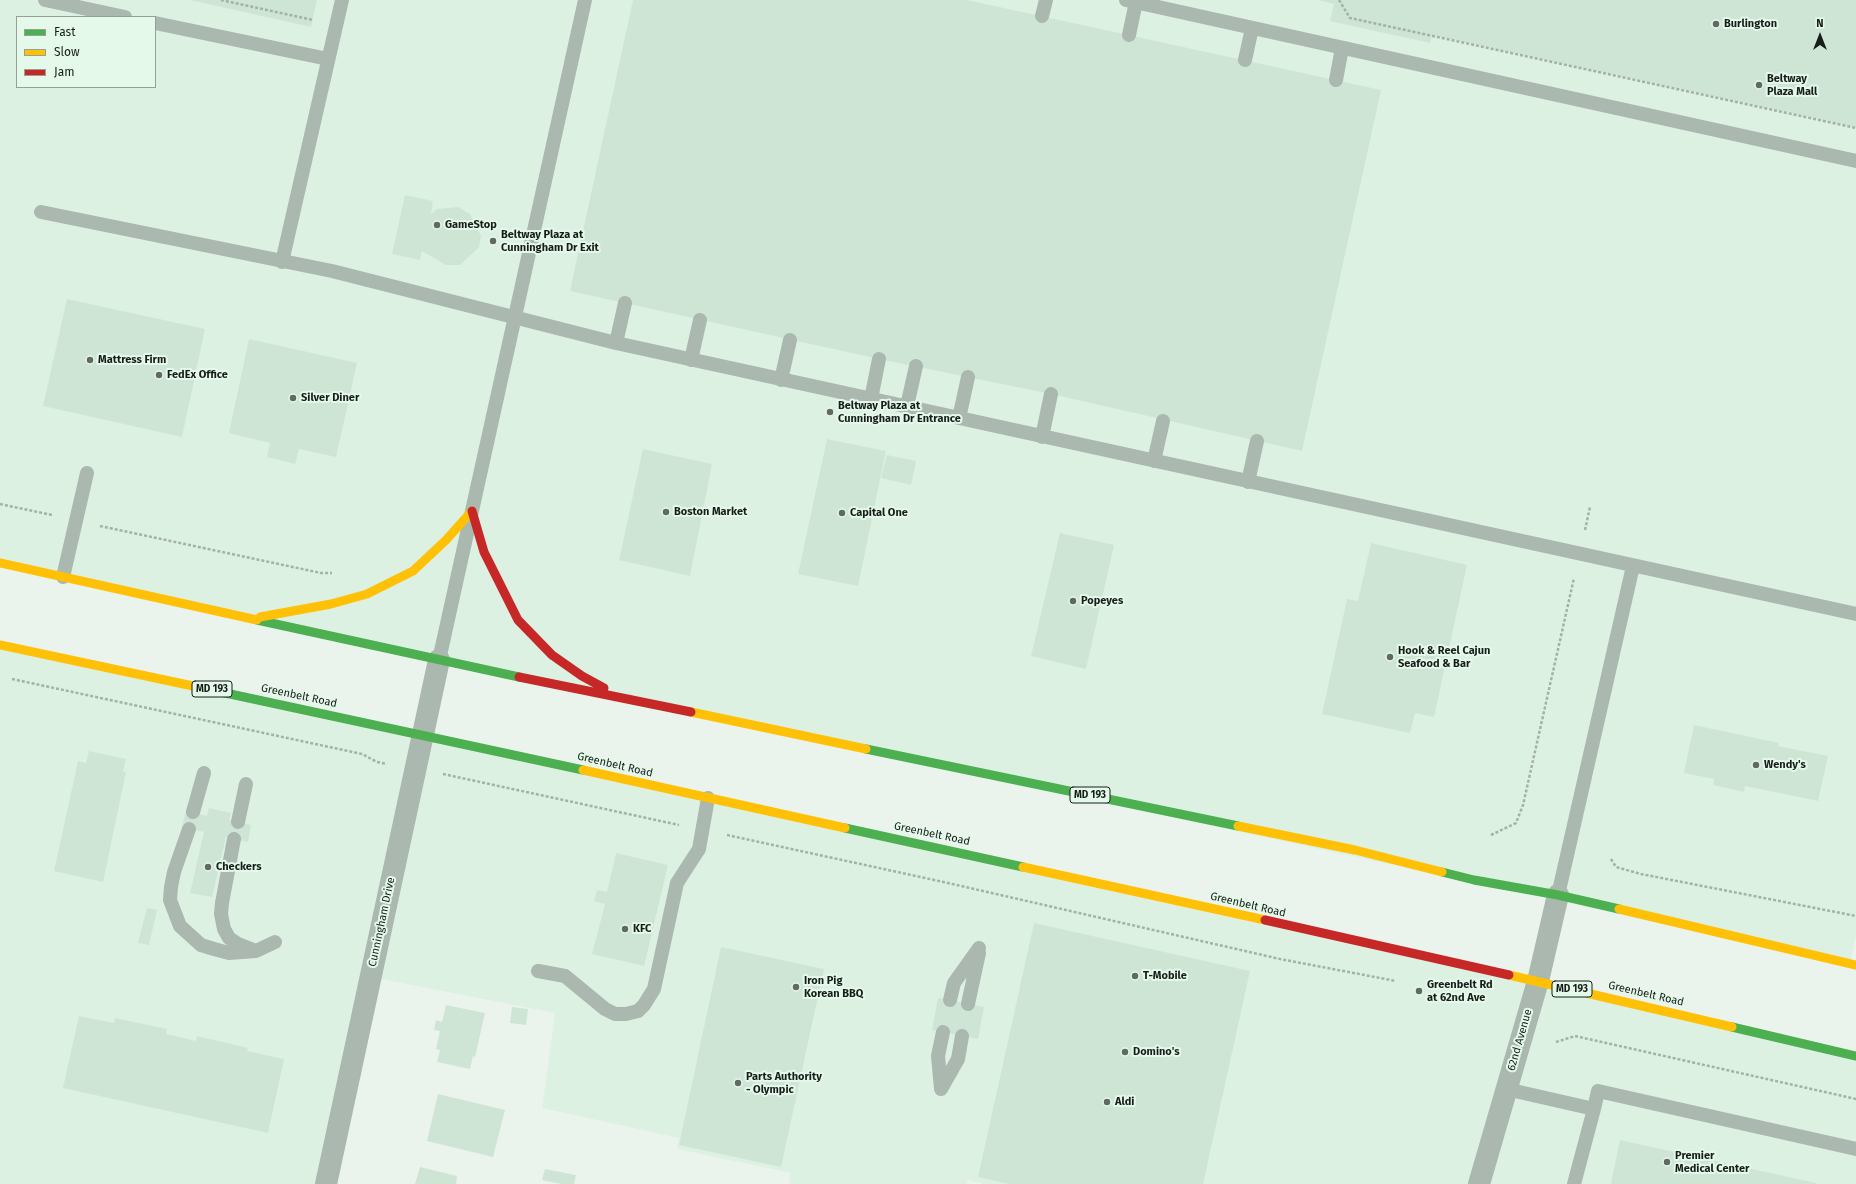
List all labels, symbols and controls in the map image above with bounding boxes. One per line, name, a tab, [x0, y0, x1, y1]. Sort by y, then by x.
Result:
legend	[16, 16, 156, 88]
north arrow	[1800, 16, 1840, 56]
place label: Burlington	[1724, 17, 1777, 31]
text: N	[1816, 17, 1824, 30]
marker: Burlington	[1711, 19, 1721, 29]
text: Fast	[54, 25, 76, 39]
text: Slow	[54, 45, 80, 59]
text: Jam	[54, 65, 74, 79]
place label: Beltway Plaza Mall	[1767, 72, 1817, 98]
marker: Beltway Plaza Mall	[1754, 80, 1764, 90]
place label: GameStop	[445, 218, 497, 232]
marker: GameStop	[432, 220, 442, 230]
place label: Beltway Plaza at Cunningham Dr Exit	[501, 228, 599, 254]
marker: Beltway Plaza at Cunningham Dr Exit	[488, 236, 498, 246]
place label: Mattress Firm	[98, 353, 166, 367]
marker: Mattress Firm	[85, 355, 95, 365]
place label: FedEx Office	[167, 368, 228, 382]
marker: FedEx Office	[154, 370, 164, 380]
place label: Silver Diner	[301, 391, 359, 405]
marker: Silver Diner	[288, 393, 298, 403]
place label: Beltway Plaza at Cunningham Dr Entrance	[838, 399, 961, 425]
marker: Beltway Plaza at Cunningham Dr Entrance	[825, 407, 835, 417]
place label: Boston Market	[674, 505, 747, 519]
place label: Capital One	[850, 506, 908, 520]
marker: Boston Market	[661, 507, 671, 517]
marker: Capital One	[837, 508, 847, 518]
place label: Popeyes	[1081, 594, 1123, 608]
marker: Popeyes	[1068, 596, 1078, 606]
place label: Hook & Reel Cajun Seafood & Bar	[1398, 644, 1490, 670]
marker: Hook & Reel Cajun Seafood & Bar	[1385, 652, 1395, 662]
road number: MD 193	[192, 681, 232, 697]
street label: Greenbelt Road	[260, 682, 338, 710]
street label: Greenbelt Road	[576, 750, 654, 780]
place label: Wendy's	[1764, 758, 1806, 772]
marker: Wendy's	[1751, 760, 1761, 770]
road number: MD 193	[1070, 787, 1110, 803]
street label: Greenbelt Road	[893, 820, 971, 848]
place label: Checkers	[216, 860, 261, 874]
marker: Checkers	[203, 862, 213, 872]
street label: Cunningham Drive	[366, 876, 398, 968]
street label: Greenbelt Road	[1209, 890, 1287, 920]
place label: KFC	[633, 922, 651, 936]
marker: KFC	[620, 924, 630, 934]
place label: T-Mobile	[1143, 969, 1187, 983]
marker: T-Mobile	[1130, 971, 1140, 981]
place label: Iron Pig Korean BBQ	[804, 974, 863, 1000]
place label: Greenbelt Rd at 62nd Ave	[1427, 978, 1493, 1004]
street label: Greenbelt Road	[1607, 979, 1685, 1009]
road number: MD 193	[1552, 981, 1592, 997]
marker: Iron Pig Korean BBQ	[791, 982, 801, 992]
marker: Greenbelt Rd at 62nd Ave	[1414, 986, 1424, 996]
street label: 62nd Avenue	[1505, 1008, 1535, 1072]
place label: Domino's	[1133, 1045, 1179, 1059]
marker: Domino's	[1120, 1047, 1130, 1057]
place label: Parts Authority - Olympic	[746, 1070, 822, 1096]
marker: Parts Authority - Olympic	[733, 1078, 743, 1088]
place label: Aldi	[1115, 1095, 1134, 1109]
marker: Aldi	[1102, 1097, 1112, 1107]
place label: Premier Medical Center	[1675, 1149, 1749, 1175]
marker: Premier Medical Center	[1662, 1157, 1672, 1167]

